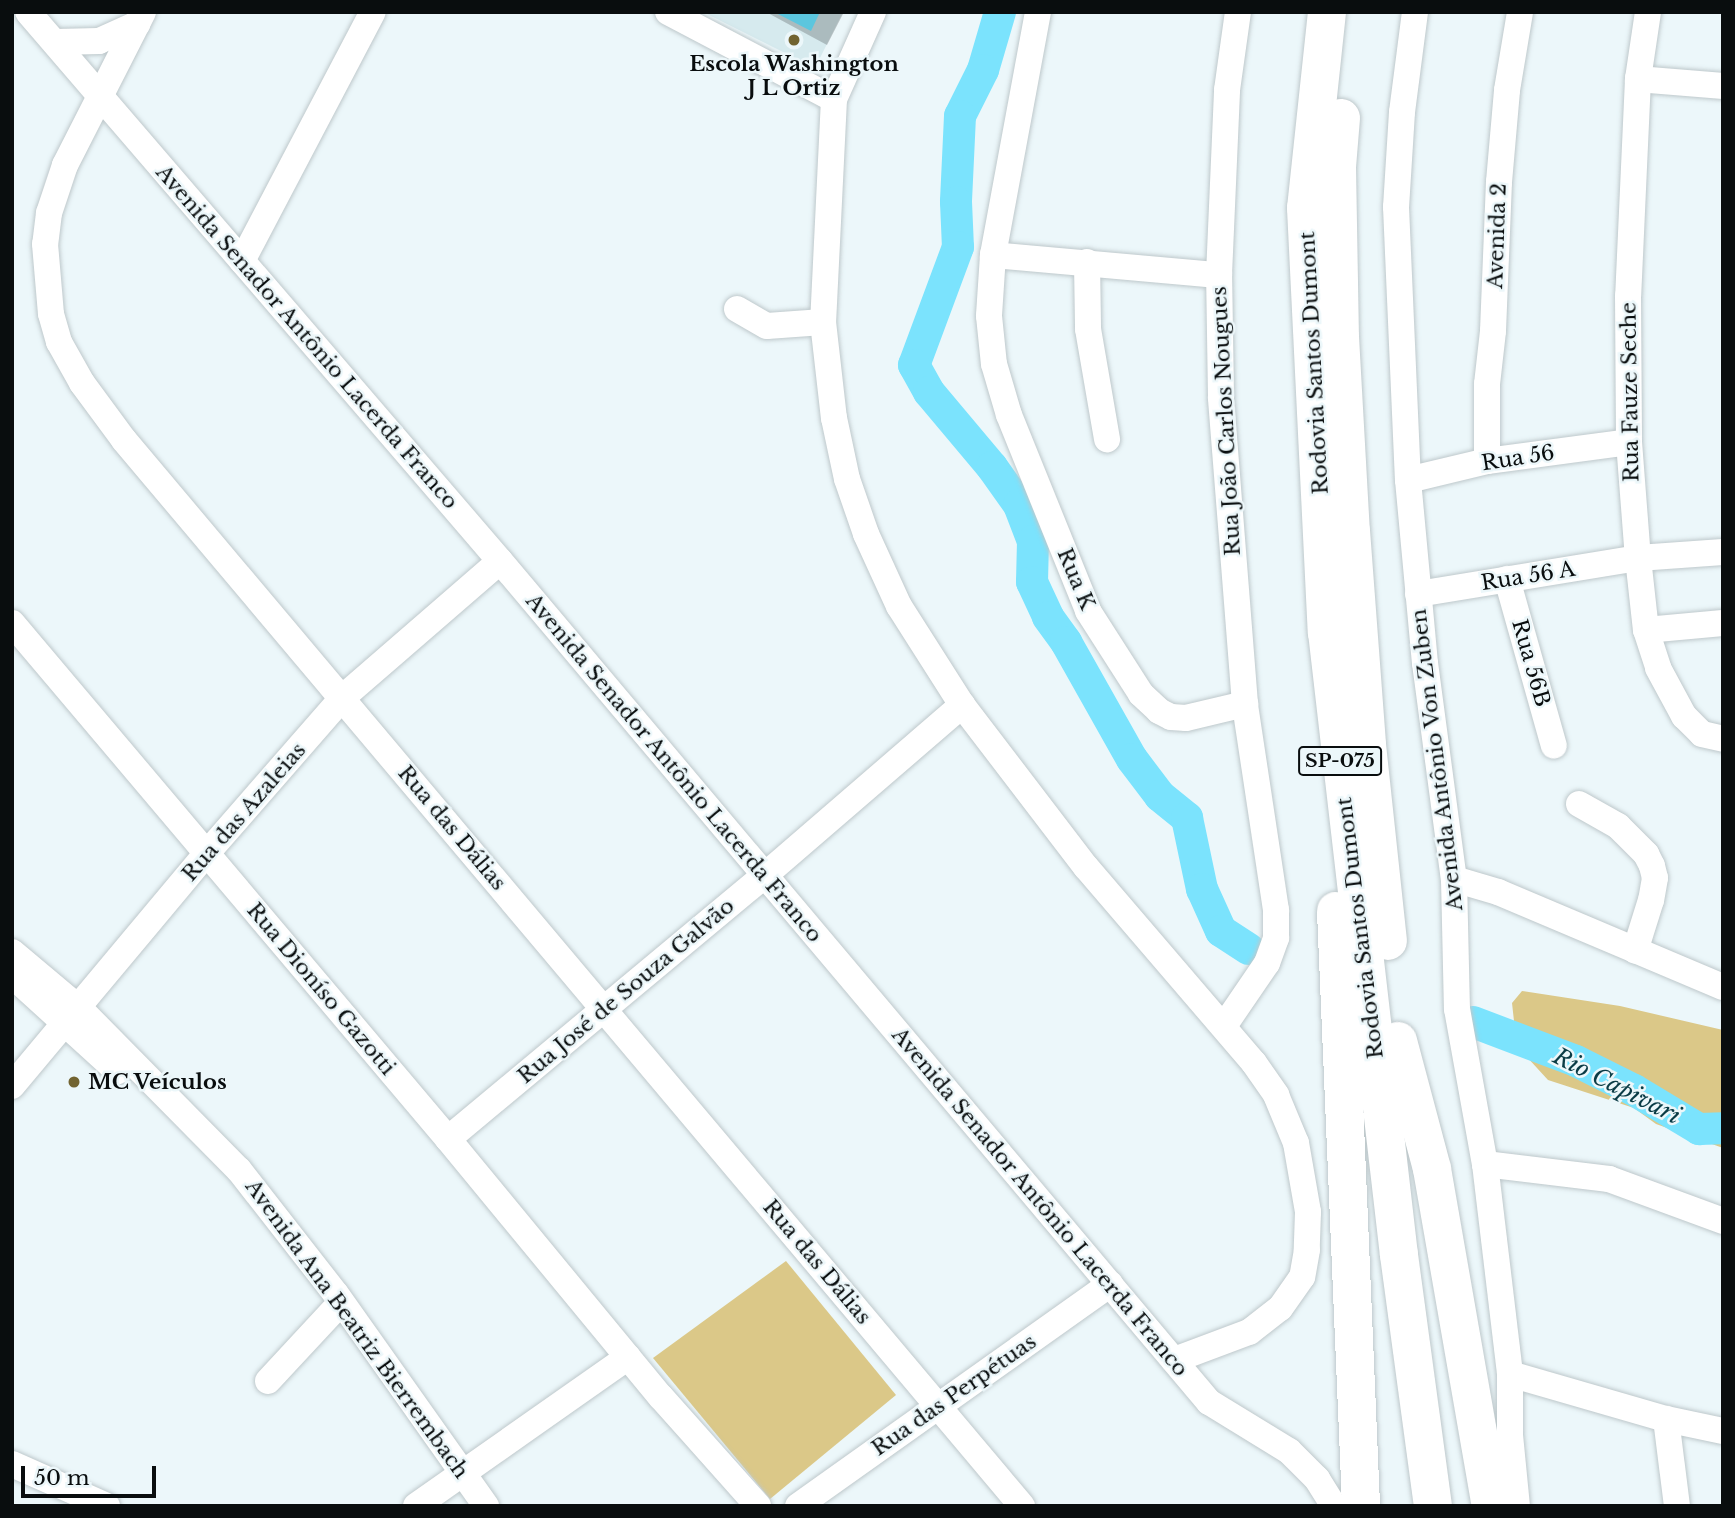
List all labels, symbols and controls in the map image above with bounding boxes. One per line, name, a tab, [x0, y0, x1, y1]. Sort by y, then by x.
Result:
marker: Escola Washington J L Ortiz	[786, 32, 802, 48]
place label: Escola Washington J L Ortiz	[689, 51, 899, 101]
street label: Avenida Senador Antônio Lacerda Franco	[150, 159, 464, 515]
street label: Avenida 2	[1483, 183, 1511, 289]
street label: Rodovia Santos Dumont	[1295, 231, 1333, 495]
street label: Rua João Carlos Nougues	[1206, 286, 1246, 556]
street label: Rua Fauze Seche	[1616, 302, 1644, 482]
street label: Rua 56	[1480, 440, 1556, 476]
street label: Rua K	[1052, 544, 1100, 614]
street label: Rua 56 A	[1479, 556, 1577, 596]
street label: Avenida Senador Antônio Lacerda Franco	[520, 588, 828, 948]
street label: Avenida Antônio Von Zuben	[1406, 607, 1468, 913]
street label: Rua 56B	[1507, 616, 1555, 710]
street label: Rua das Azaleias	[177, 737, 311, 887]
road number: SP-075	[1298, 746, 1382, 776]
street label: Rua das Dálias	[393, 761, 511, 895]
street label: Rodovia Santos Dumont	[1331, 796, 1389, 1060]
street label: Rua José de Souza Galvão	[513, 893, 739, 1089]
street label: Rua Dioníso Gazotti	[242, 898, 400, 1080]
street label: Avenida Senador Antônio Lacerda Franco	[886, 1022, 1194, 1382]
water label: Rio Capivari	[1549, 1042, 1685, 1130]
place label: MC Veículos	[88, 1069, 228, 1095]
marker: MC Veículos	[66, 1074, 82, 1090]
street label: Avenida Ana Beatriz Bierrembach	[240, 1174, 474, 1484]
street label: Rua das Dálias	[758, 1195, 876, 1329]
street label: Rua das Perpétuas	[867, 1329, 1041, 1461]
scale bar	[24, 1452, 159, 1496]
text: 50 m	[34, 1465, 89, 1491]

